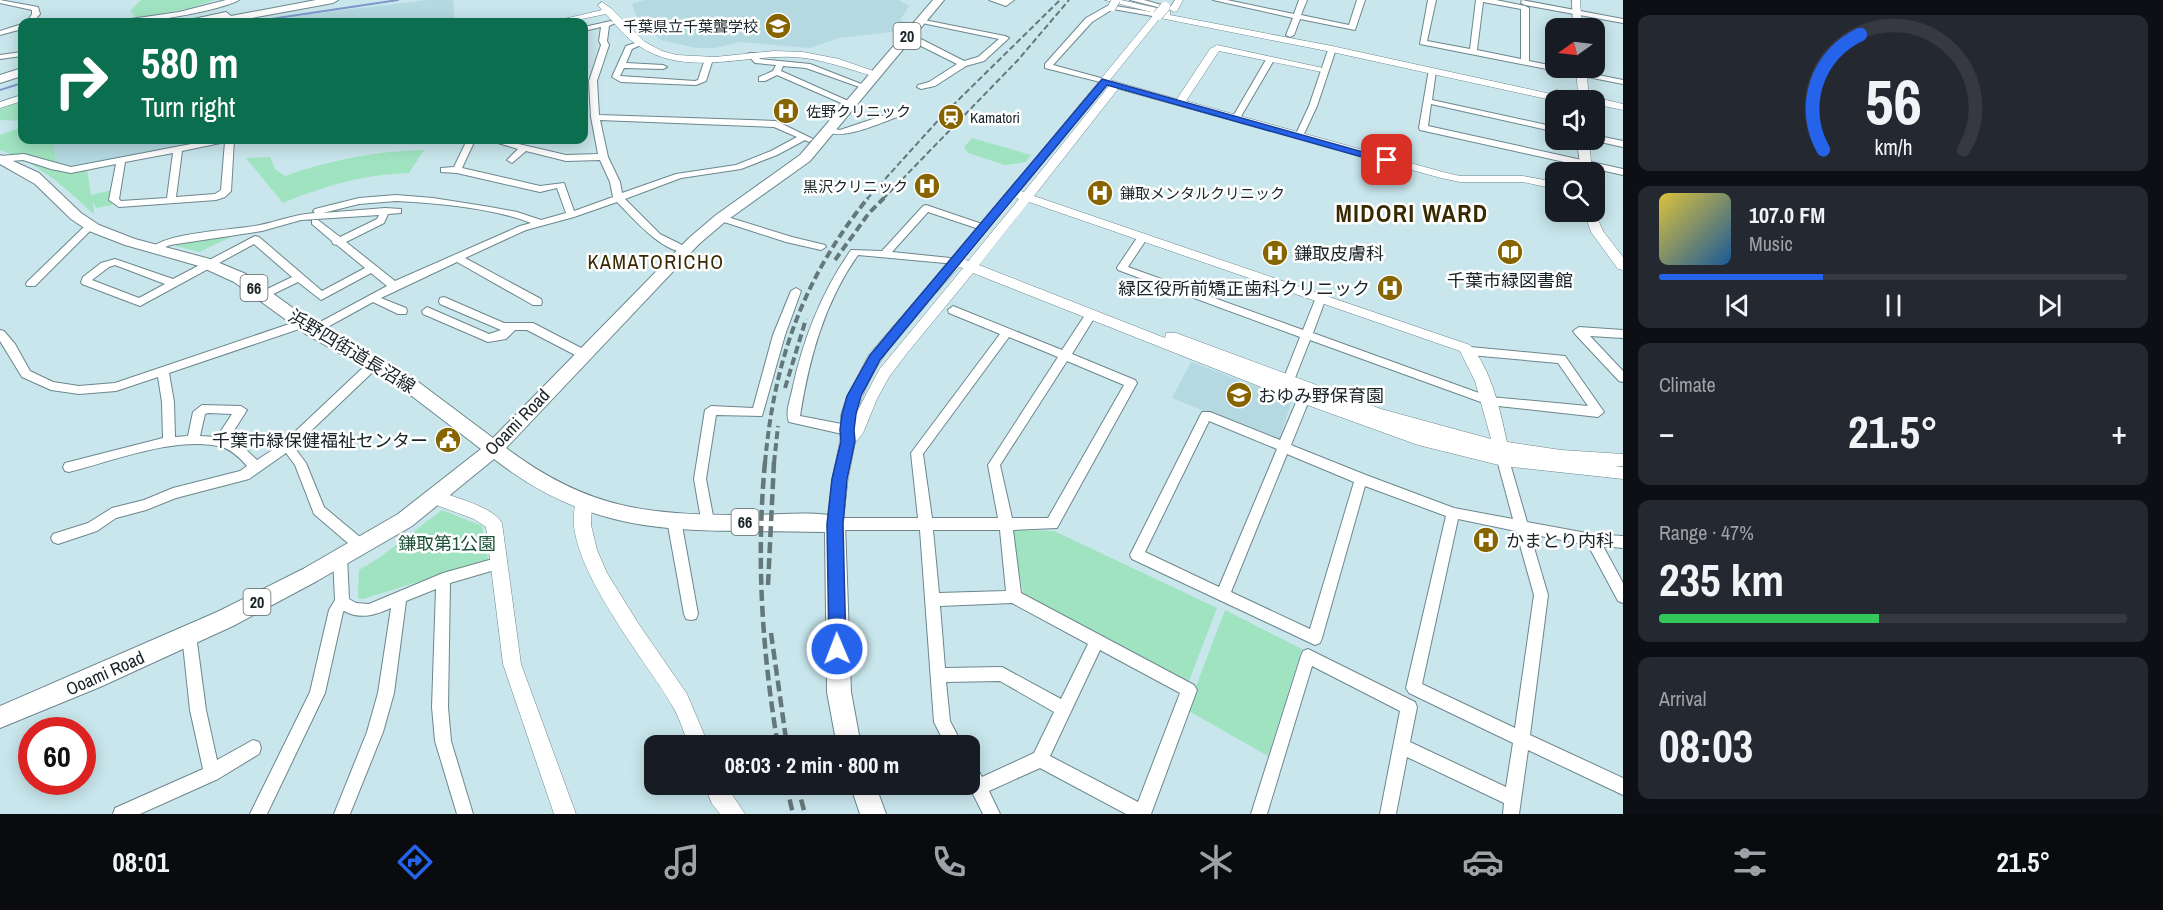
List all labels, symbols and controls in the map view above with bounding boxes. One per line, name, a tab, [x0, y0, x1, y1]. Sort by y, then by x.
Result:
school or university icon: 千葉県立千葉聾学校	[763, 11, 793, 41]
place label: 千葉県立千葉聾学校	[623, 16, 758, 37]
north arrow	[1545, 18, 1605, 78]
map controls	[1545, 18, 1605, 222]
road number: 20	[894, 23, 920, 49]
text: 580 m	[141, 35, 239, 91]
icon: right	[42, 42, 120, 120]
text: 56	[1865, 59, 1921, 143]
text: Turn right	[141, 89, 235, 125]
button: sound	[1545, 90, 1605, 150]
hospital icon: 佐野クリニック	[771, 96, 801, 126]
place label: 佐野クリニック	[806, 101, 911, 122]
station icon: Kamatori	[936, 102, 966, 132]
place label: Kamatori	[970, 107, 1020, 128]
text: km/h	[1874, 133, 1912, 162]
pin	[1361, 134, 1412, 185]
icon: arrive	[1370, 143, 1403, 176]
button: search	[1545, 162, 1605, 222]
hospital icon: 黒沢クリニック	[912, 171, 942, 201]
place label: 黒沢クリニック	[803, 176, 908, 197]
hospital icon: 鎌取メンタルクリニック	[1085, 178, 1115, 208]
place label: 鎌取メンタルクリニック	[1120, 183, 1285, 204]
district label: MIDORI WARD	[1335, 197, 1489, 229]
text: 107.0 FM	[1749, 200, 1825, 230]
text: Music	[1749, 230, 1793, 257]
library icon: 千葉市緑図書館	[1495, 237, 1525, 267]
hospital icon: 鎌取皮膚科	[1260, 238, 1290, 268]
place label: 鎌取皮膚科	[1294, 241, 1384, 266]
district label: KAMATORICHO	[587, 248, 725, 275]
place label: 千葉市緑図書館	[1447, 268, 1573, 293]
hospital icon: 緑区役所前矯正歯科クリニック	[1375, 273, 1405, 303]
road number: 66	[240, 275, 268, 301]
place label: 緑区役所前矯正歯科クリニック	[1118, 276, 1370, 301]
icon: previous	[1721, 289, 1754, 322]
icon: pause	[1877, 289, 1910, 322]
icon: next	[2033, 289, 2066, 322]
street label: 浜野四街道長沼線	[284, 303, 420, 399]
text: Climate	[1659, 371, 1716, 398]
school or university icon: おゆみ野保育園	[1224, 380, 1254, 410]
street label: Ooami Road	[479, 383, 555, 461]
place label: おゆみ野保育園	[1258, 383, 1384, 408]
text: 21.5°	[1848, 401, 1938, 462]
text: −	[1659, 410, 1675, 454]
text: +	[2111, 410, 2127, 454]
public building icon: 千葉市緑保健福祉センター	[433, 425, 463, 455]
place label: 千葉市緑保健福祉センター	[212, 428, 428, 453]
road number: 66	[732, 509, 758, 535]
text: Range · 47%	[1659, 519, 1754, 546]
hospital icon: かまとり内科	[1471, 525, 1501, 555]
place label: かまとり内科	[1506, 528, 1614, 553]
park label: 鎌取第1公園	[398, 531, 496, 556]
text: 235 km	[1659, 549, 1784, 610]
road number: 20	[244, 589, 270, 615]
position arrow	[805, 617, 869, 681]
street label: Ooami Road	[62, 645, 148, 701]
text: Arrival	[1659, 685, 1706, 712]
text: 08:03	[1659, 715, 1753, 776]
speed limit sign: 60	[18, 717, 96, 795]
text: 08:03 · 2 min · 800 m	[725, 750, 899, 780]
icon: directions	[394, 841, 436, 883]
icon: music	[661, 841, 703, 883]
icon: phone	[928, 841, 970, 883]
icon: climate	[1195, 841, 1237, 883]
icon: car	[1462, 841, 1504, 883]
icon: filters	[1729, 841, 1771, 883]
text: 08:01	[113, 844, 169, 880]
text: 21.5°	[1996, 844, 2050, 880]

